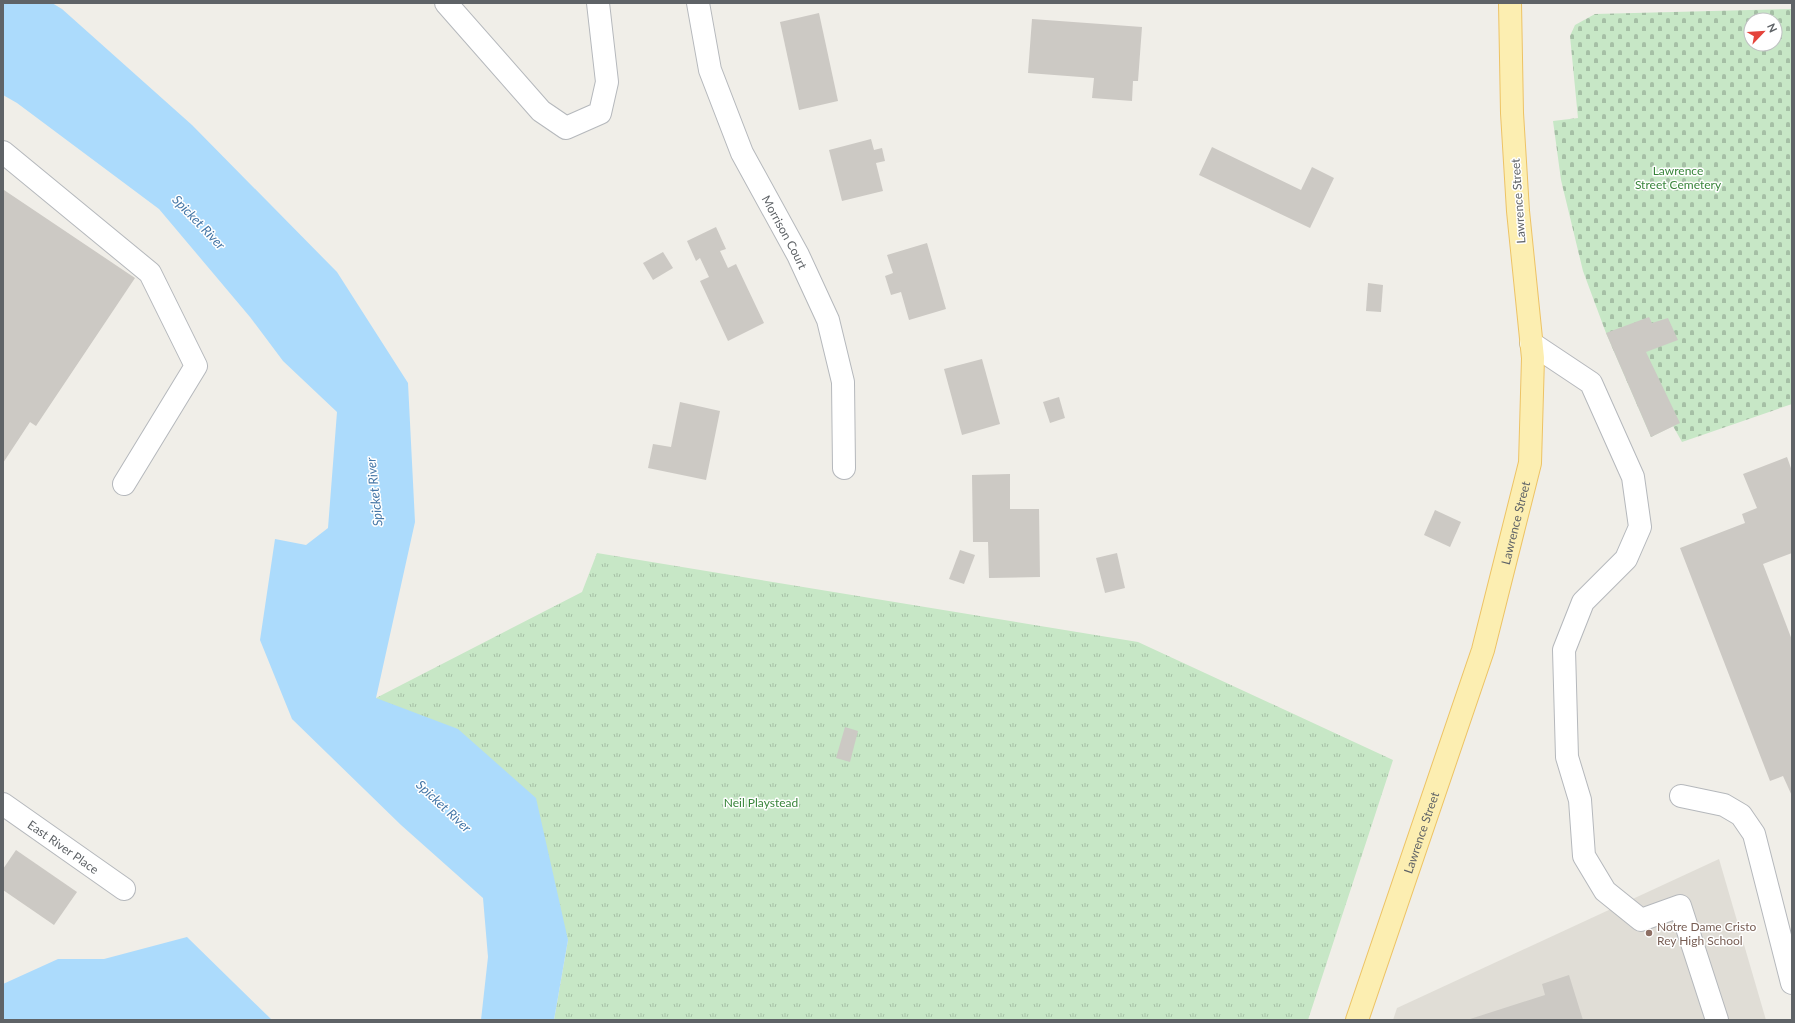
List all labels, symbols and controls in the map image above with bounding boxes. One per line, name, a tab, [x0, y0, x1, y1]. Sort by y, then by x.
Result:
north arrow	[1743, 12, 1783, 52]
text: N	[1765, 21, 1780, 34]
street label: Lawrence Street	[1507, 157, 1528, 244]
park label: Lawrence Street Cemetery	[1635, 163, 1722, 192]
water label: Spicket River	[169, 192, 229, 253]
street label: Morrison Court	[759, 193, 811, 272]
water label: Spicket River	[362, 456, 386, 527]
street label: Lawrence Street	[1497, 479, 1533, 566]
water label: Spicket River	[413, 777, 475, 836]
street label: Lawrence Street	[1400, 789, 1442, 875]
park label: Neil Playstead	[724, 795, 798, 810]
street label: East River Place	[25, 816, 102, 877]
place label: Notre Dame Cristo Rey High School	[1657, 919, 1756, 948]
marker: Notre Dame Cristo Rey High School	[1644, 928, 1654, 938]

